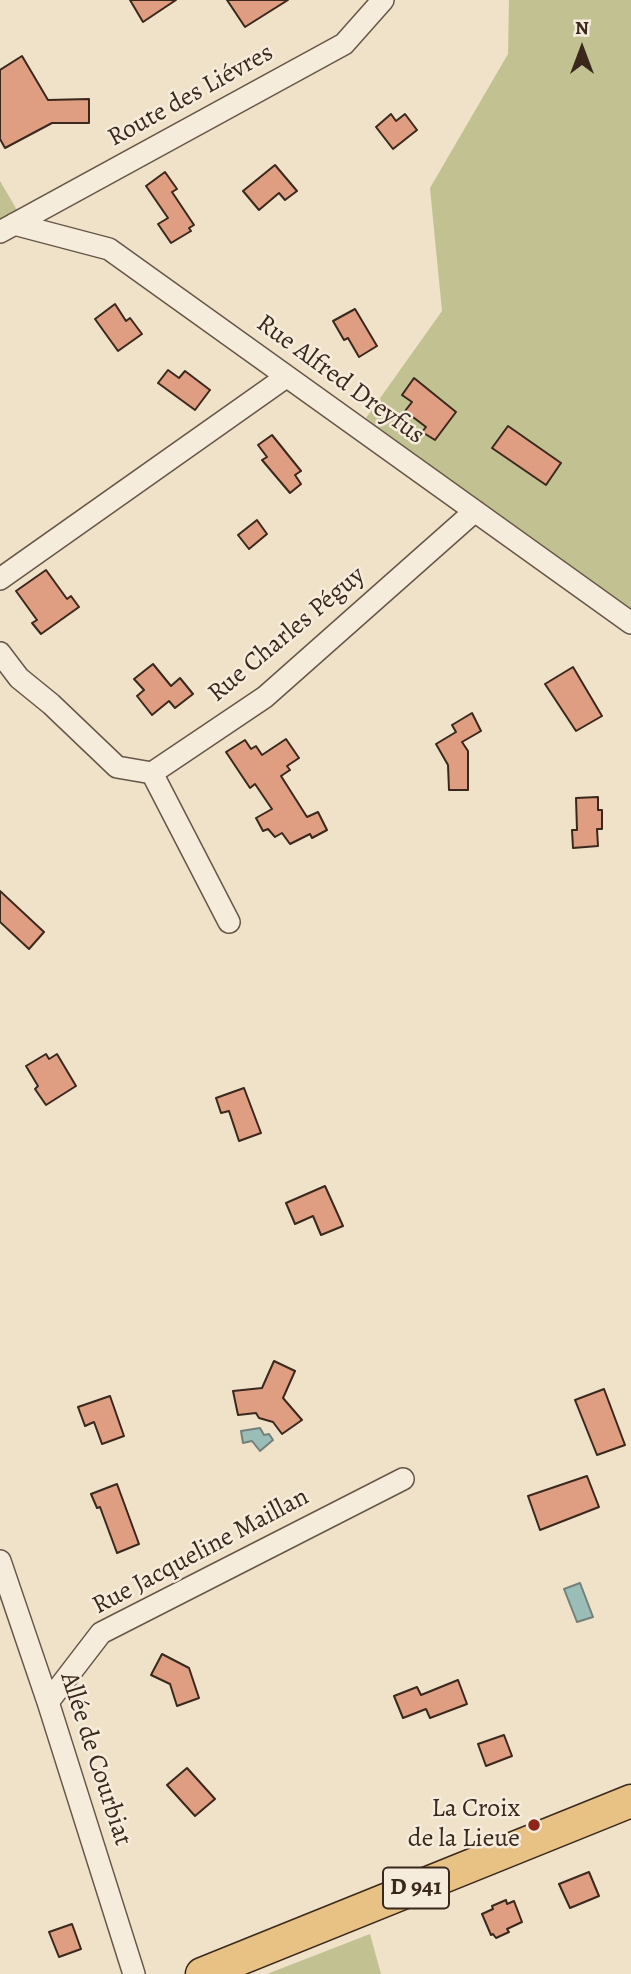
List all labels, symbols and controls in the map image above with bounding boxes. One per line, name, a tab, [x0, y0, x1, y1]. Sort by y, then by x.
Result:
north arrow	[547, 14, 617, 84]
text: N	[575, 15, 589, 41]
street label: Route des Liévres	[103, 38, 279, 154]
street label: Rue Alfred Dreyfus	[250, 309, 430, 451]
street label: Rue Charles Péguy	[202, 560, 372, 710]
street label: Rue Jacqueline Maillan	[87, 1482, 315, 1622]
street label: Allée de Courbiat	[52, 1668, 138, 1850]
place label: La Croix de la Lieue	[408, 1794, 520, 1856]
marker: La Croix de la Lieue	[526, 1817, 542, 1833]
road number: D 941	[383, 1868, 449, 1909]

